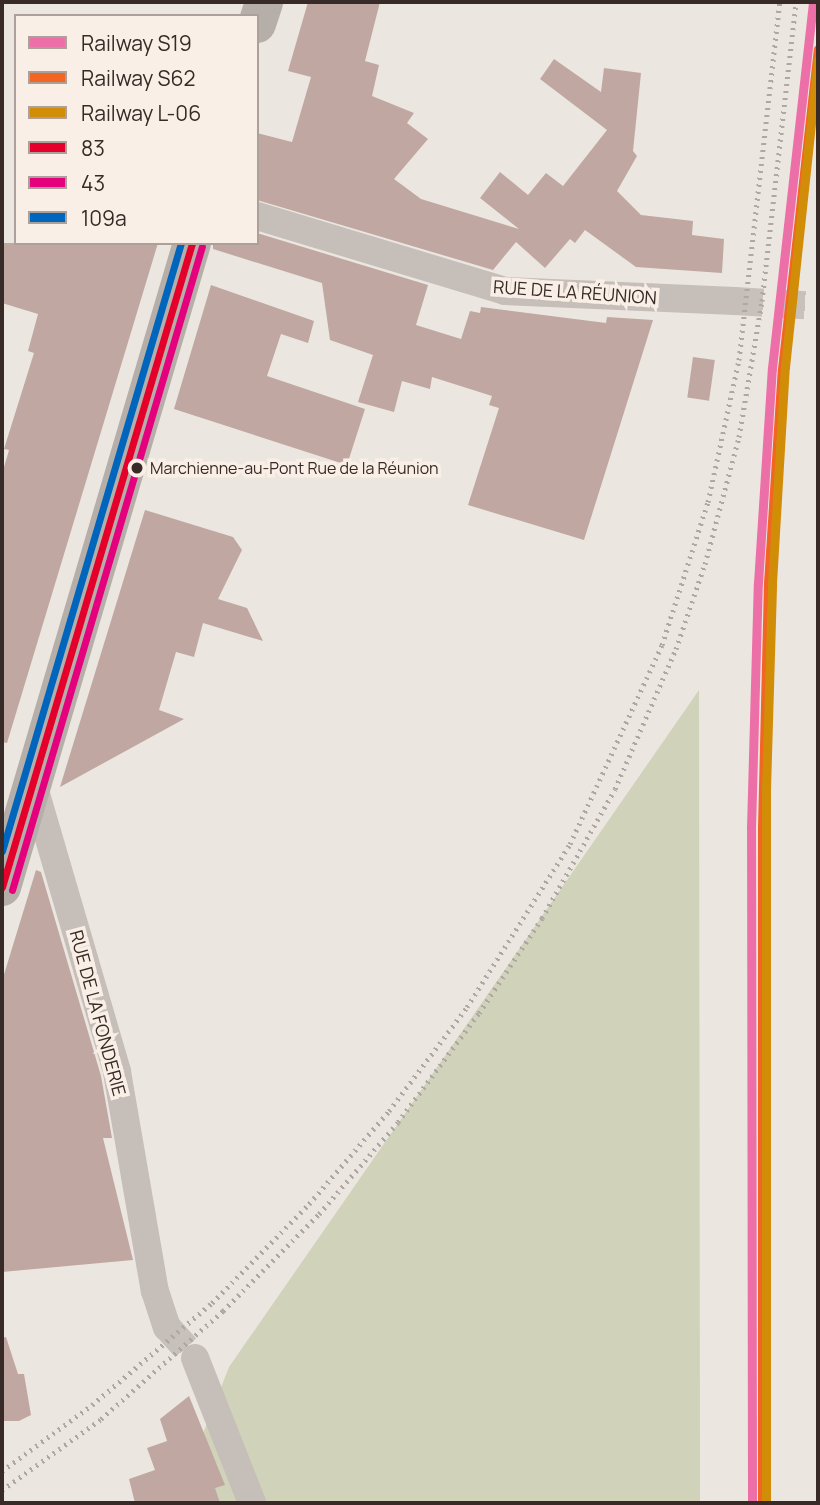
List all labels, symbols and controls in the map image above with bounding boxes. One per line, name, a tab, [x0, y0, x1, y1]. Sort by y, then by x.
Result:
legend	[14, 14, 259, 245]
text: Railway S19	[81, 29, 192, 57]
text: Railway S62	[81, 64, 195, 92]
text: Railway L-06	[81, 99, 201, 127]
text: 83	[81, 134, 105, 162]
text: 43	[81, 169, 105, 197]
text: 109a	[81, 204, 127, 232]
street label: RUE DE LA RÉUNION	[492, 276, 658, 308]
place label: Marchienne-au-Pont Rue de la Réunion	[150, 458, 439, 478]
marker: Marchienne-au-Pont Rue de la Réunion	[130, 461, 144, 475]
street label: RUE DE LA FONDERIE	[65, 928, 131, 1098]

